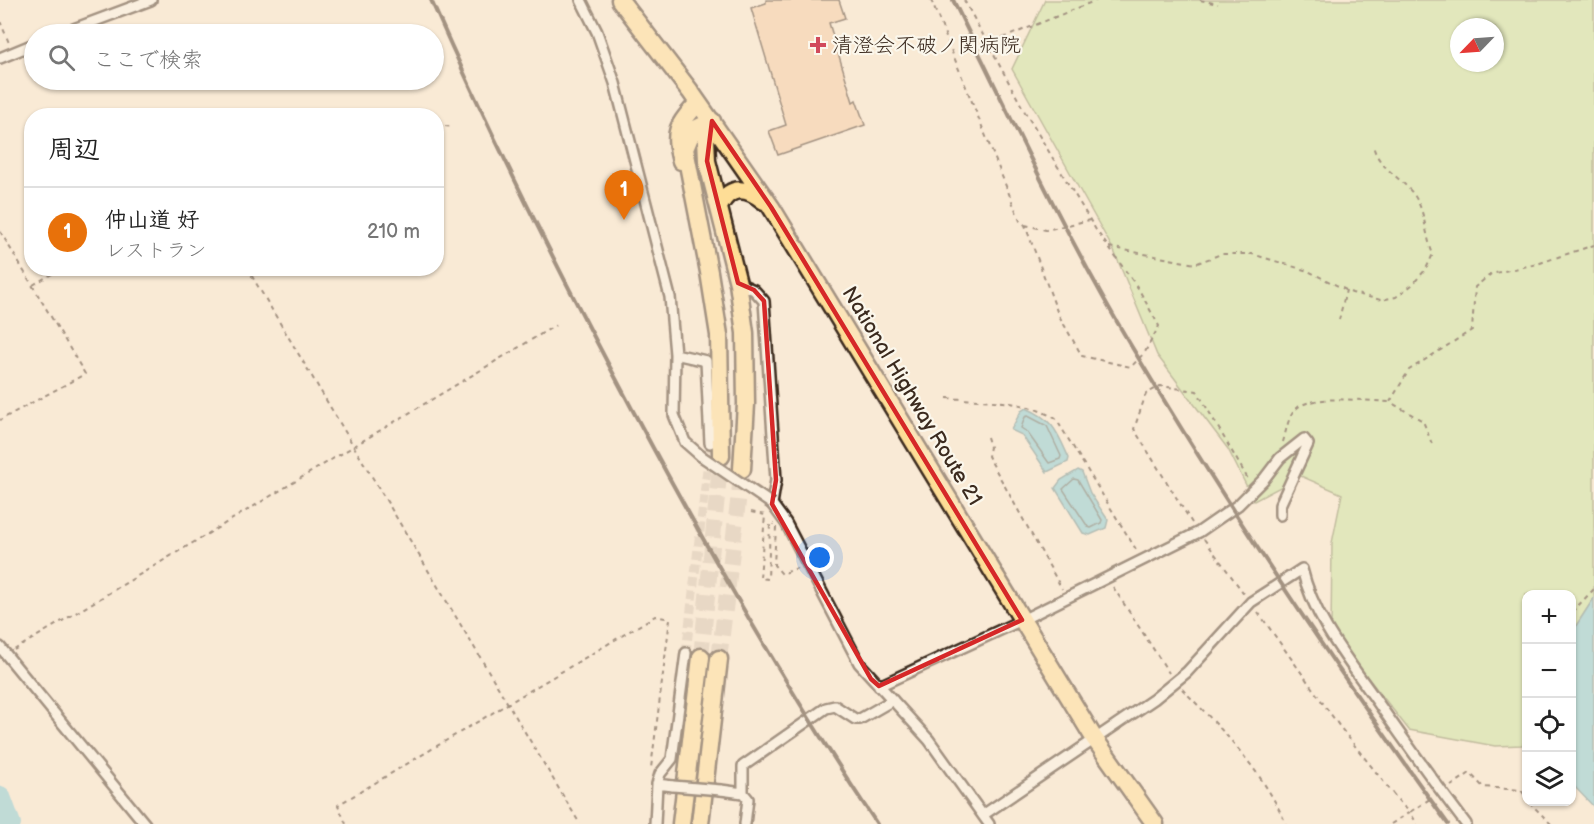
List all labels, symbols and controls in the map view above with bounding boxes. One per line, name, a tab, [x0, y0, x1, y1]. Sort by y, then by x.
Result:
north arrow	[1450, 18, 1504, 72]
search box	[24, 24, 444, 90]
place label: 清澄会不破ノ関病院	[832, 33, 1021, 58]
marker: 清澄会不破ノ関病院	[809, 36, 827, 54]
icon: search	[45, 41, 78, 74]
text: ここで検索	[93, 47, 203, 74]
text: 周辺	[48, 135, 100, 166]
pin: 1	[604, 170, 644, 220]
text: 仲山道 好	[105, 207, 199, 234]
text: 1	[63, 220, 72, 244]
text: 210 m	[367, 220, 420, 244]
text: レストラン	[105, 239, 207, 263]
street label: National Highway Route 21	[837, 282, 987, 510]
your location	[805, 543, 834, 572]
map controls	[1522, 590, 1576, 806]
button: +	[1522, 590, 1576, 644]
button: −	[1522, 644, 1576, 698]
button: locate	[1522, 698, 1576, 752]
button: layers	[1522, 752, 1576, 806]

